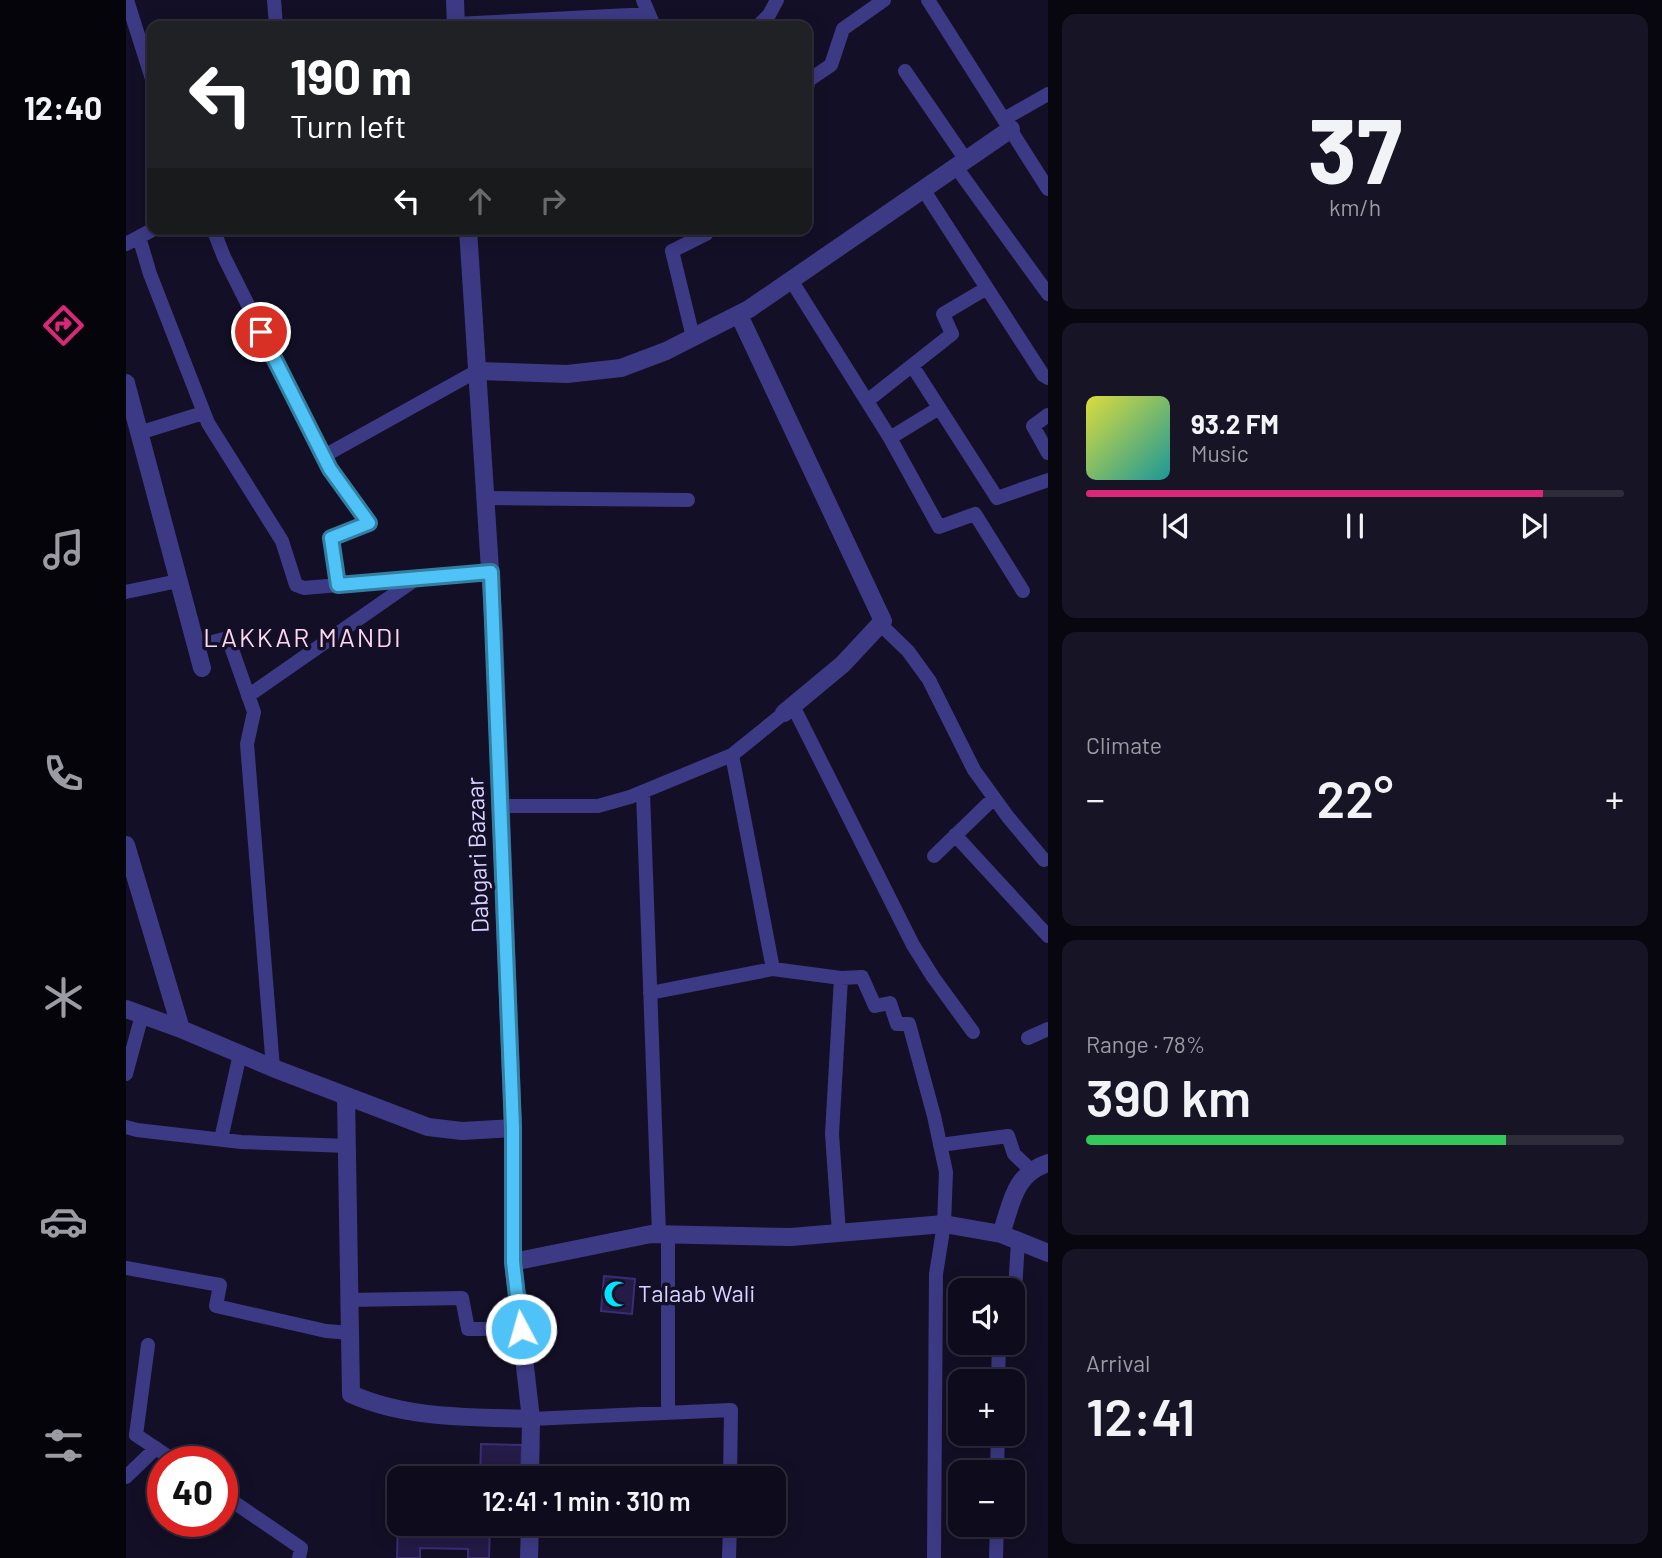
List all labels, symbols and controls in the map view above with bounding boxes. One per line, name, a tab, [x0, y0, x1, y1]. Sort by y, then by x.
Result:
text: 190 m	[290, 46, 412, 105]
icon: left	[175, 49, 266, 140]
text: 12:40	[24, 88, 102, 126]
text: 37	[1308, 93, 1402, 202]
text: Turn left	[290, 106, 407, 144]
icon: left	[388, 182, 426, 220]
icon: ahead	[461, 182, 499, 220]
icon: right	[534, 182, 572, 220]
text: km/h	[1329, 193, 1381, 221]
icon: directions	[39, 301, 88, 350]
pin	[231, 302, 291, 362]
icon: arrive	[242, 313, 280, 351]
text: 93.2 FM	[1191, 408, 1279, 439]
text: Music	[1191, 439, 1249, 467]
icon: previous	[1157, 507, 1195, 545]
icon: pause	[1336, 507, 1374, 545]
icon: next	[1515, 507, 1553, 545]
icon: music	[39, 525, 88, 574]
district label: LAKKAR MANDI	[203, 621, 403, 652]
text: Climate	[1086, 731, 1162, 759]
icon: phone	[39, 749, 88, 798]
text: 22°	[1317, 766, 1393, 828]
text: −	[1086, 775, 1105, 821]
text: +	[1605, 775, 1624, 821]
street label: Dabgari Bazaar	[459, 776, 494, 933]
icon: climate	[39, 973, 88, 1022]
text: Range · 78%	[1086, 1030, 1205, 1058]
text: 390 km	[1086, 1065, 1251, 1127]
icon: car	[39, 1197, 88, 1246]
place label: Talaab Wali	[638, 1278, 755, 1307]
map controls	[948, 1278, 1025, 1537]
button: sound	[948, 1278, 1025, 1355]
mosque icon: Talaab Wali	[602, 1279, 632, 1309]
position arrow	[484, 1292, 558, 1366]
text: Arrival	[1086, 1349, 1150, 1377]
button: +	[948, 1369, 1025, 1446]
text: 12:41	[1086, 1384, 1195, 1446]
icon: filters	[39, 1421, 88, 1470]
speed limit sign: 40	[147, 1446, 238, 1537]
button: −	[948, 1460, 1025, 1537]
text: 12:41 · 1 min · 310 m	[482, 1485, 691, 1516]

